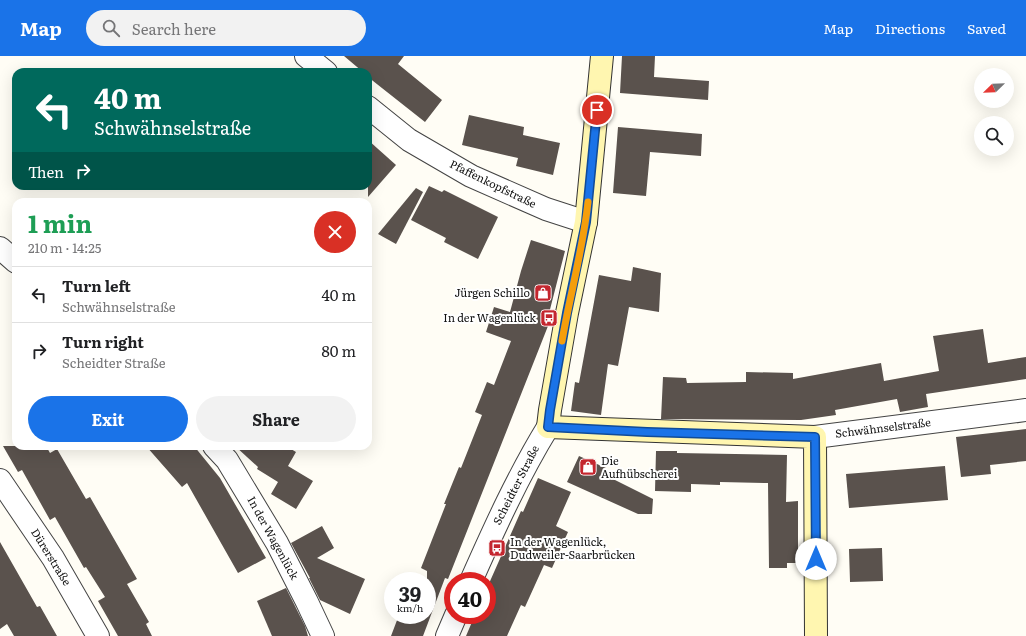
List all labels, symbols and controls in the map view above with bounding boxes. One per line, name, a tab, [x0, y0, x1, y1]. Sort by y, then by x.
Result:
search box	[86, 10, 366, 46]
text: Map	[20, 14, 62, 42]
icon: search	[100, 17, 122, 39]
text: Search here	[132, 17, 216, 40]
text: Map	[823, 18, 853, 38]
text: Directions	[875, 18, 945, 38]
text: Saved	[967, 18, 1006, 38]
north arrow	[974, 68, 1014, 108]
map controls	[974, 68, 1014, 156]
text: 40 m	[94, 76, 162, 118]
icon: left	[28, 84, 80, 136]
pin	[580, 93, 614, 127]
icon: arrive	[586, 99, 608, 121]
text: Schwähnselstraße	[94, 114, 251, 141]
button: search	[974, 116, 1014, 156]
street label: Pfaffenkopfstraße	[447, 155, 540, 211]
text: Then	[28, 160, 64, 183]
icon: right	[72, 160, 94, 182]
text: 1 min	[28, 205, 92, 240]
button: close	[314, 211, 356, 253]
text: 210 m · 14:25	[28, 238, 101, 257]
text: Turn left	[62, 274, 131, 297]
text: 40 m	[322, 283, 356, 306]
shop icon: Jürgen Schillo	[533, 283, 553, 303]
icon: left	[28, 284, 50, 306]
place label: Jürgen Schillo	[454, 284, 530, 300]
text: Schwähnselstraße	[62, 297, 176, 316]
bus stop icon: In der Wagenlück	[539, 308, 559, 328]
place label: In der Wagenlück	[443, 309, 536, 325]
text: Turn right	[62, 330, 144, 353]
text: 80 m	[322, 339, 356, 362]
icon: right	[28, 340, 50, 362]
text: Scheidter Straße	[62, 353, 165, 372]
button: Exit	[28, 396, 188, 442]
button: Share	[196, 396, 356, 442]
street label: Schwähnselstraße	[834, 413, 932, 441]
street label: Scheidter Straße	[488, 442, 542, 527]
place label: Die Aufhübscherei	[601, 452, 678, 481]
shop icon: Die Aufhübscherei	[578, 457, 598, 477]
street label: In der Wagenlück	[244, 493, 304, 582]
street label: Dürerstraße	[28, 525, 76, 588]
place label: In der Wagenlück, Dudweiler-Saarbrücken	[510, 533, 635, 562]
bus stop icon: In der Wagenlück, Dudweiler-Saarbrücken	[487, 538, 507, 558]
position arrow	[795, 538, 837, 580]
speed limit sign: 40	[444, 572, 496, 624]
text: 39	[399, 578, 421, 608]
text: km/h	[397, 600, 423, 615]

